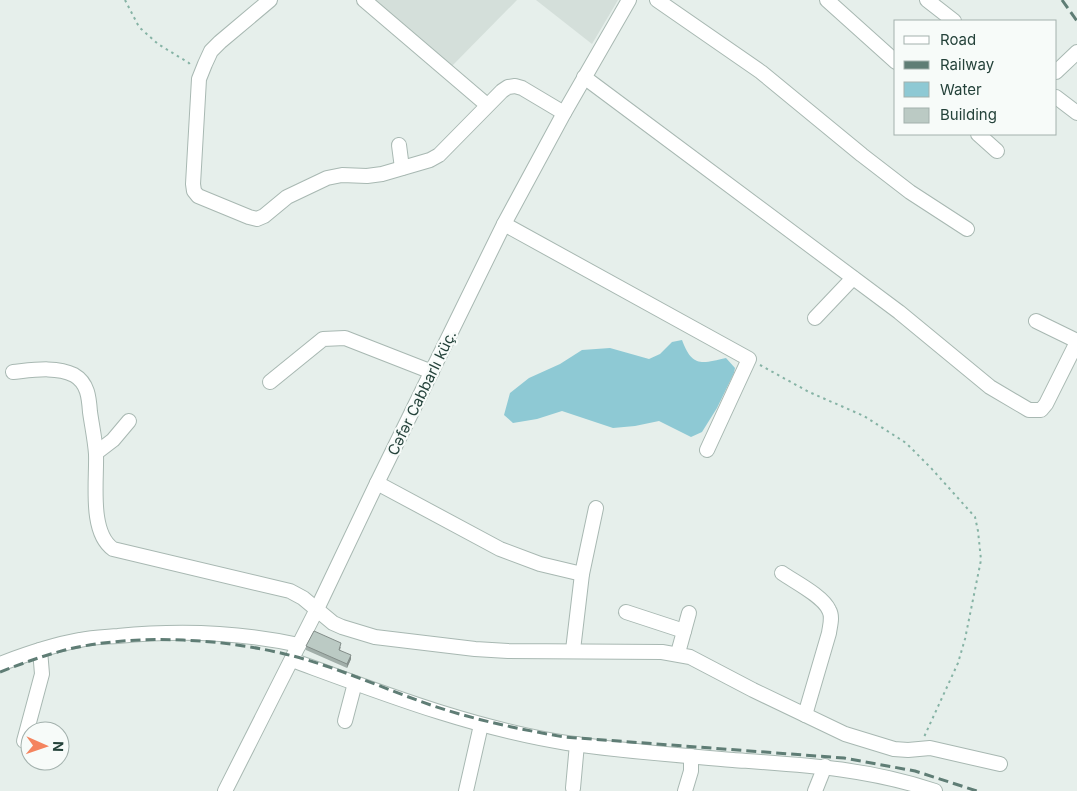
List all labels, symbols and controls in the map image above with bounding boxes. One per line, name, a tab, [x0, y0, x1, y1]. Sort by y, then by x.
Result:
legend	[894, 20, 1057, 135]
text: Road	[940, 30, 976, 49]
text: Railway	[940, 55, 995, 74]
text: Water	[940, 80, 982, 99]
text: Building	[940, 105, 997, 124]
street label: Cəfər Cabbarlı küç.	[383, 327, 460, 459]
north arrow	[20, 721, 70, 771]
text: N	[50, 741, 67, 752]

